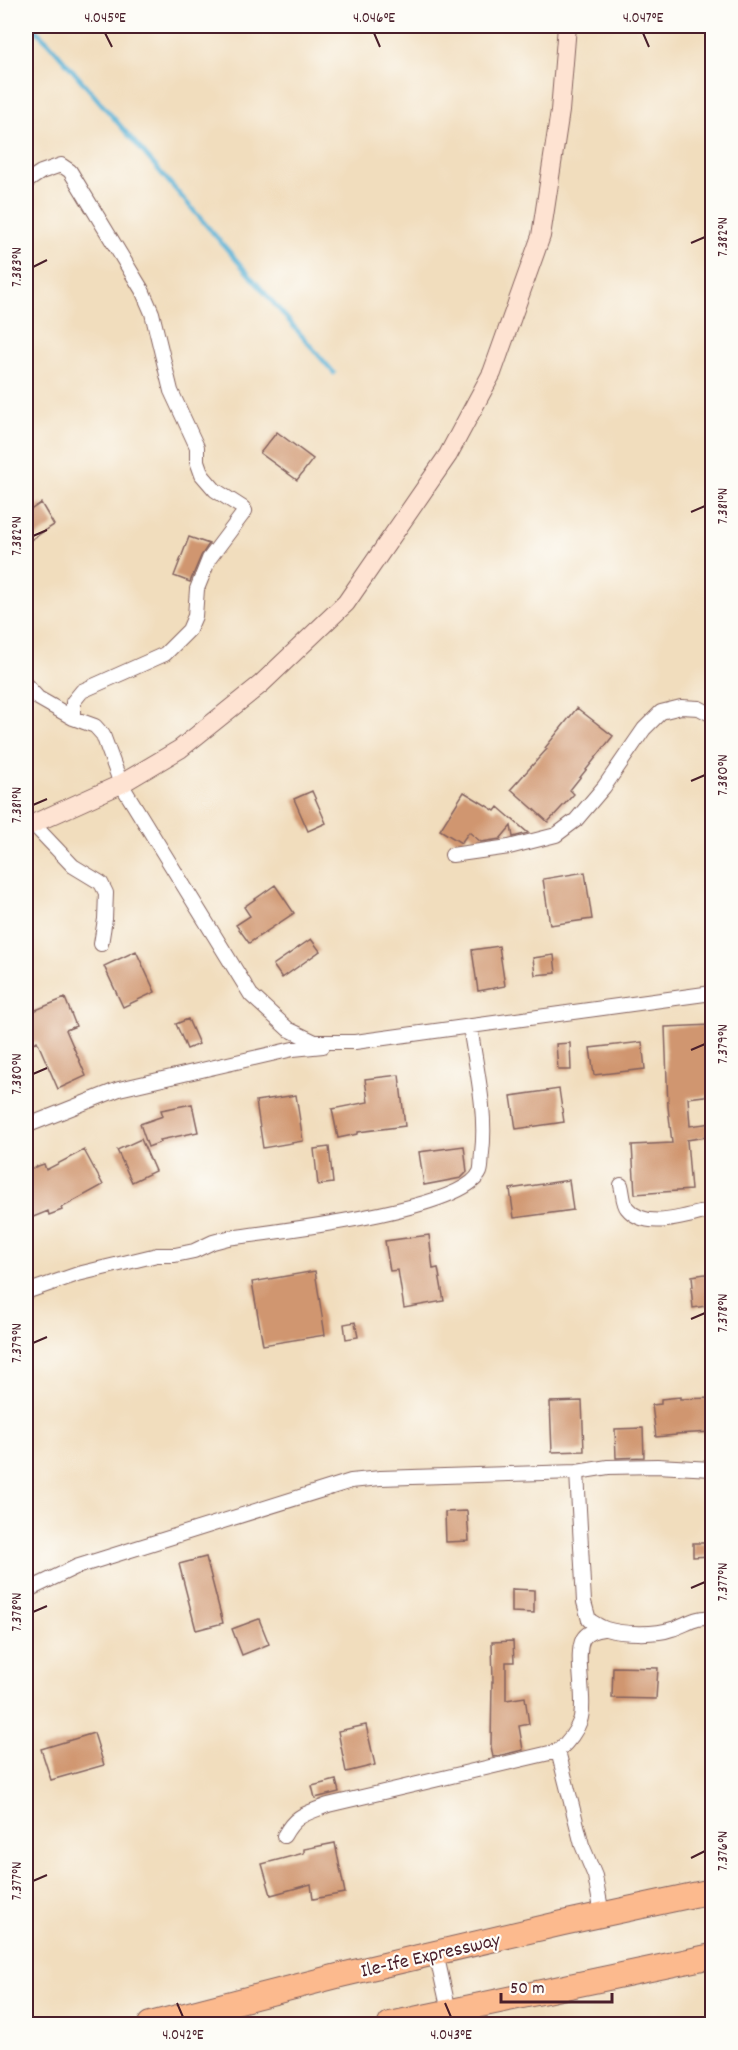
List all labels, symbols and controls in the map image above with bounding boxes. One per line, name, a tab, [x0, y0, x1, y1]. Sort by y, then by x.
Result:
text: 4.045°E	[84, 8, 126, 30]
text: 4.046°E	[353, 8, 395, 30]
text: 4.047°E	[623, 8, 663, 30]
text: 7.382°N	[713, 217, 735, 257]
text: 7.383°N	[7, 247, 29, 287]
text: 7.381°N	[713, 488, 735, 524]
text: 7.382°N	[7, 516, 29, 556]
text: 7.380°N	[713, 754, 735, 796]
text: 7.381°N	[7, 787, 29, 823]
text: 7.379°N	[713, 1024, 735, 1064]
text: 7.380°N	[7, 1053, 29, 1095]
text: 7.378°N	[713, 1294, 735, 1332]
text: 7.379°N	[7, 1323, 29, 1363]
text: 7.377°N	[713, 1563, 735, 1601]
text: 7.378°N	[7, 1593, 29, 1631]
text: 7.376°N	[713, 1831, 735, 1871]
text: 7.377°N	[7, 1862, 29, 1900]
street label: Ile-Ife Expressway	[358, 1927, 504, 1987]
scale bar	[501, 1966, 612, 2004]
text: 50 m	[510, 1977, 545, 2002]
text: 4.042°E	[162, 2025, 204, 2047]
text: 4.043°E	[430, 2025, 472, 2047]

